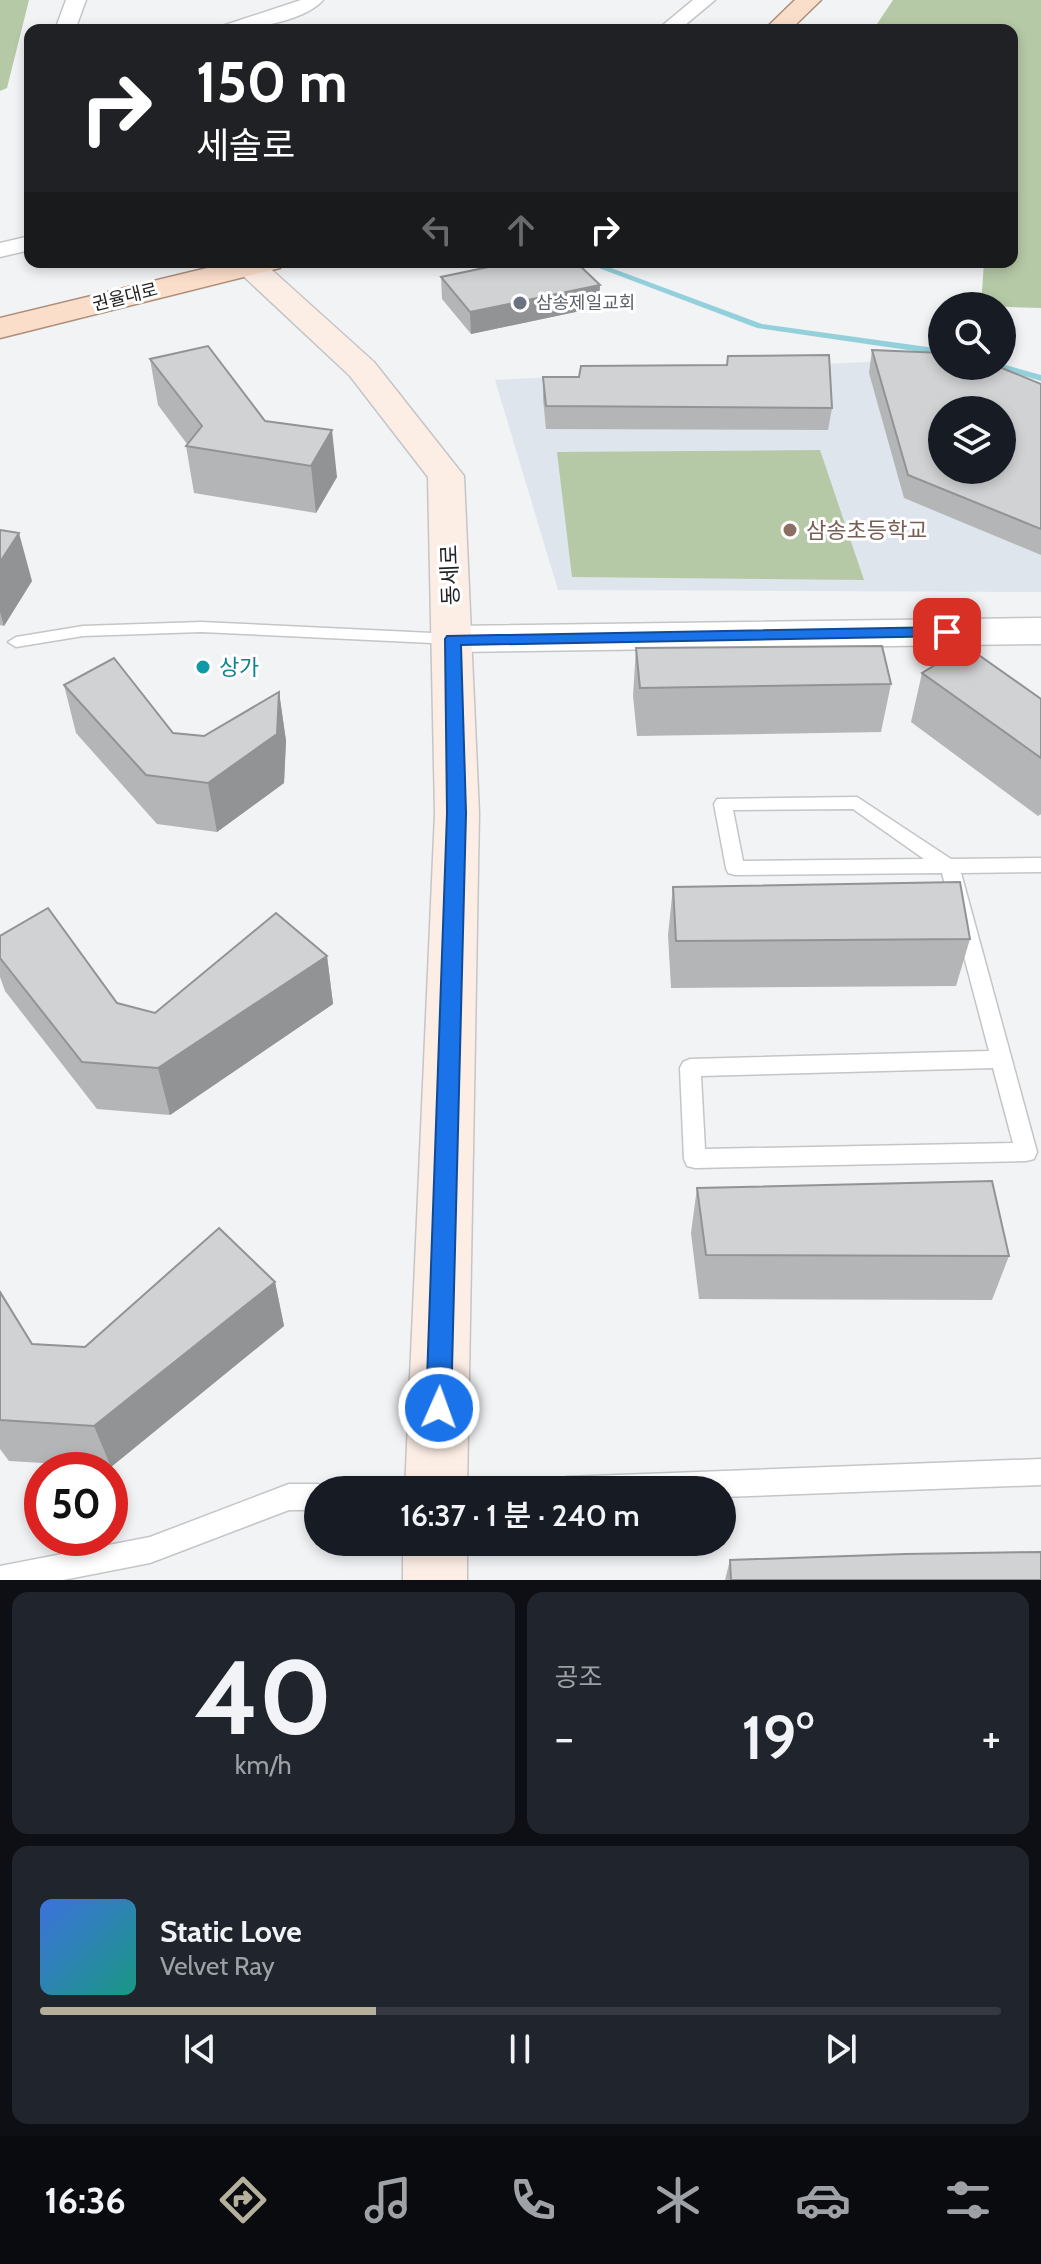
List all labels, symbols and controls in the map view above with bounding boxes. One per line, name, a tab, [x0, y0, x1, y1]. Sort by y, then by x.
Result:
text: 150 m	[196, 48, 348, 116]
icon: right	[64, 56, 168, 160]
text: 세솔로	[196, 123, 295, 167]
icon: left	[415, 208, 459, 252]
icon: ahead	[499, 208, 543, 252]
icon: right	[583, 208, 627, 252]
street label: 권율대로	[90, 278, 160, 316]
place label: 삼송제일교회	[536, 292, 635, 314]
map controls	[928, 292, 1016, 484]
button: search	[928, 292, 1016, 380]
marker: 삼송제일교회	[511, 294, 529, 312]
button: layers	[928, 396, 1016, 484]
place label: 삼송초등학교	[806, 517, 927, 544]
marker: 삼송초등학교	[781, 521, 799, 539]
street label: 동세로	[435, 544, 465, 606]
pin	[913, 598, 981, 666]
icon: arrive	[925, 610, 969, 654]
place label: 상가	[219, 654, 259, 681]
marker: 상가	[194, 658, 212, 676]
position arrow	[397, 1366, 481, 1450]
speed limit sign: 50	[24, 1452, 128, 1556]
text: 16:37 · 1 분 · 240 m	[400, 1497, 640, 1534]
text: 40	[194, 1634, 332, 1760]
text: 공조	[555, 1661, 602, 1693]
text: 19°	[742, 1701, 814, 1774]
text: −	[555, 1711, 574, 1764]
text: +	[982, 1711, 1001, 1764]
text: km/h	[235, 1749, 292, 1781]
text: Static Love	[160, 1913, 302, 1950]
text: Velvet Ray	[160, 1950, 275, 1982]
icon: previous	[178, 2027, 222, 2071]
icon: pause	[498, 2027, 542, 2071]
icon: next	[819, 2027, 863, 2071]
icon: directions	[215, 2172, 271, 2228]
icon: music	[360, 2172, 416, 2228]
icon: phone	[505, 2172, 561, 2228]
icon: climate	[650, 2172, 706, 2228]
icon: car	[795, 2172, 851, 2228]
icon: filters	[940, 2172, 996, 2228]
text: 16:36	[45, 2178, 126, 2222]

